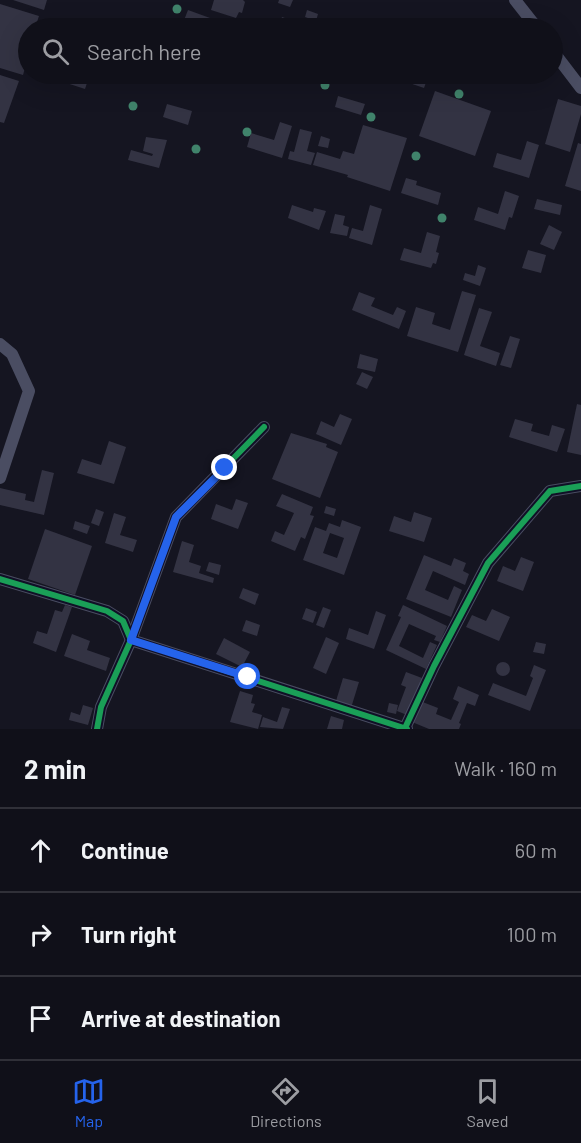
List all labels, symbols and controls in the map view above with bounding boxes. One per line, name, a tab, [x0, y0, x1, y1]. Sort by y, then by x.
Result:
search box	[18, 18, 563, 84]
icon: search	[39, 35, 72, 68]
text: Search here	[87, 38, 201, 64]
route end	[211, 454, 237, 480]
route start	[234, 663, 260, 689]
text: 2 min	[24, 753, 86, 784]
text: Walk · 160 m	[454, 756, 557, 780]
icon: ahead	[24, 834, 57, 867]
text: Continue	[81, 837, 169, 863]
text: 60 m	[515, 838, 557, 862]
icon: right	[24, 918, 57, 951]
text: Turn right	[81, 921, 176, 947]
text: 100 m	[507, 922, 557, 946]
icon: arrive	[24, 1002, 57, 1035]
text: Arrive at destination	[81, 1005, 280, 1031]
tab: Map	[72, 1075, 105, 1130]
tab: Directions	[250, 1075, 322, 1130]
tab: Saved	[467, 1075, 509, 1130]

